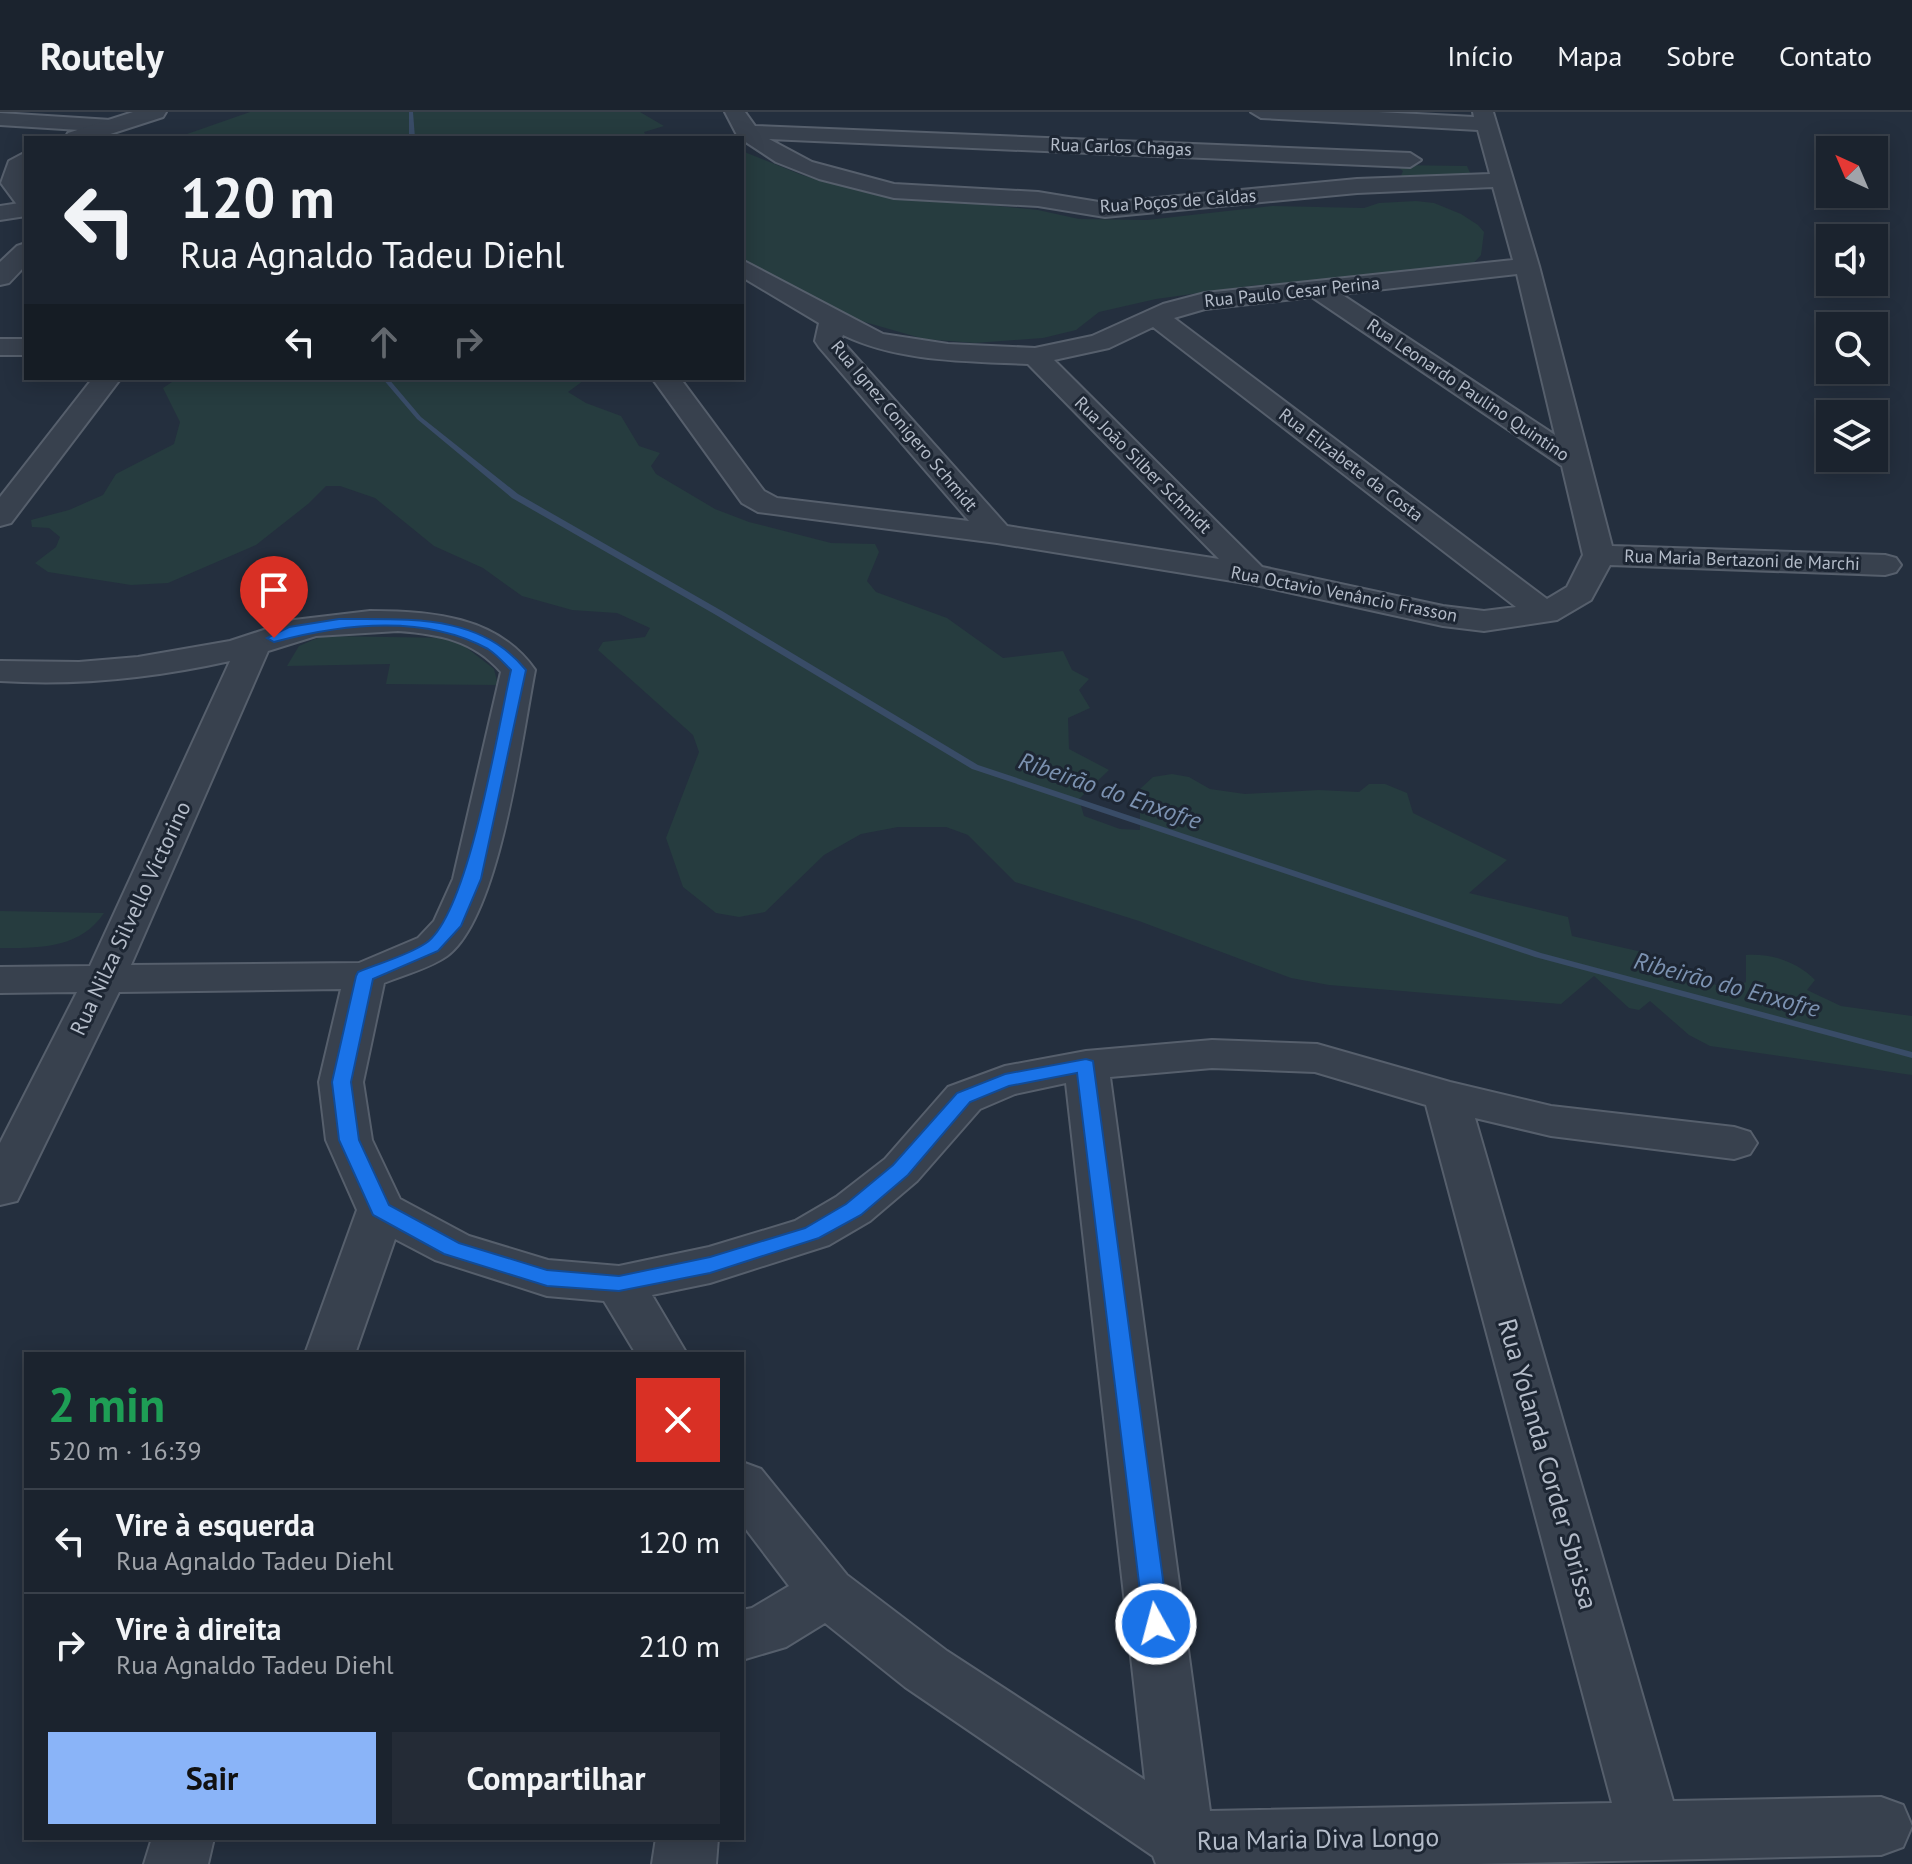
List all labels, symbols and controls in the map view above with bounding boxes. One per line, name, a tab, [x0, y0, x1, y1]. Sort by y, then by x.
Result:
text: Routely	[40, 31, 164, 80]
text: Início	[1447, 37, 1513, 74]
text: Mapa	[1557, 37, 1622, 74]
text: Sobre	[1666, 37, 1735, 74]
text: Contato	[1779, 37, 1872, 74]
street label: Rua Carlos Chagas	[1050, 133, 1192, 160]
north arrow	[1816, 136, 1888, 208]
map controls	[1816, 136, 1888, 472]
text: 120 m	[180, 161, 335, 233]
icon: left	[48, 168, 152, 272]
street label: Rua Poços de Caldas	[1099, 184, 1257, 217]
button: sound	[1816, 224, 1888, 296]
text: Rua Agnaldo Tadeu Diehl	[180, 231, 564, 278]
street label: Rua Paulo Cesar Perina	[1203, 271, 1381, 312]
button: search	[1816, 312, 1888, 384]
street label: Rua Leonardo Paulino Quintino	[1363, 313, 1574, 466]
icon: left	[278, 320, 322, 364]
icon: ahead	[362, 320, 406, 364]
icon: right	[446, 320, 490, 364]
street label: Rua Ignez Conigero Schmidt	[826, 336, 983, 516]
street label: Rua João Silber Schmidt	[1070, 391, 1217, 538]
button: layers	[1816, 400, 1888, 472]
street label: Rua Elizabete da Costa	[1275, 403, 1428, 526]
street label: Rua Maria Bertazoni de Marchi	[1624, 544, 1860, 575]
pin	[240, 556, 308, 638]
street label: Rua Octavio Venâncio Frasson	[1229, 560, 1459, 627]
icon: arrive	[252, 568, 296, 612]
water label: Ribeirão do Enxofre	[1015, 745, 1206, 836]
street label: Rua Nilza Silvello Victorino	[63, 796, 197, 1040]
water label: Ribeirão do Enxofre	[1631, 945, 1823, 1024]
street label: Rua Yolanda Corder Sbrissa	[1491, 1315, 1606, 1613]
text: 2 min	[48, 1373, 165, 1435]
button: close	[636, 1378, 720, 1462]
text: 520 m · 16:39	[48, 1434, 202, 1467]
text: Vire à esquerda	[116, 1505, 315, 1544]
icon: left	[48, 1519, 92, 1563]
text: 120 m	[639, 1522, 720, 1561]
text: Rua Agnaldo Tadeu Diehl	[116, 1544, 394, 1577]
position arrow	[1114, 1582, 1198, 1666]
text: Vire à direita	[116, 1609, 281, 1648]
icon: right	[48, 1623, 92, 1667]
text: 210 m	[639, 1626, 720, 1665]
text: Rua Agnaldo Tadeu Diehl	[116, 1648, 394, 1681]
button: Sair	[48, 1732, 376, 1824]
button: Compartilhar	[392, 1732, 720, 1824]
street label: Rua Maria Diva Longo	[1196, 1820, 1440, 1857]

